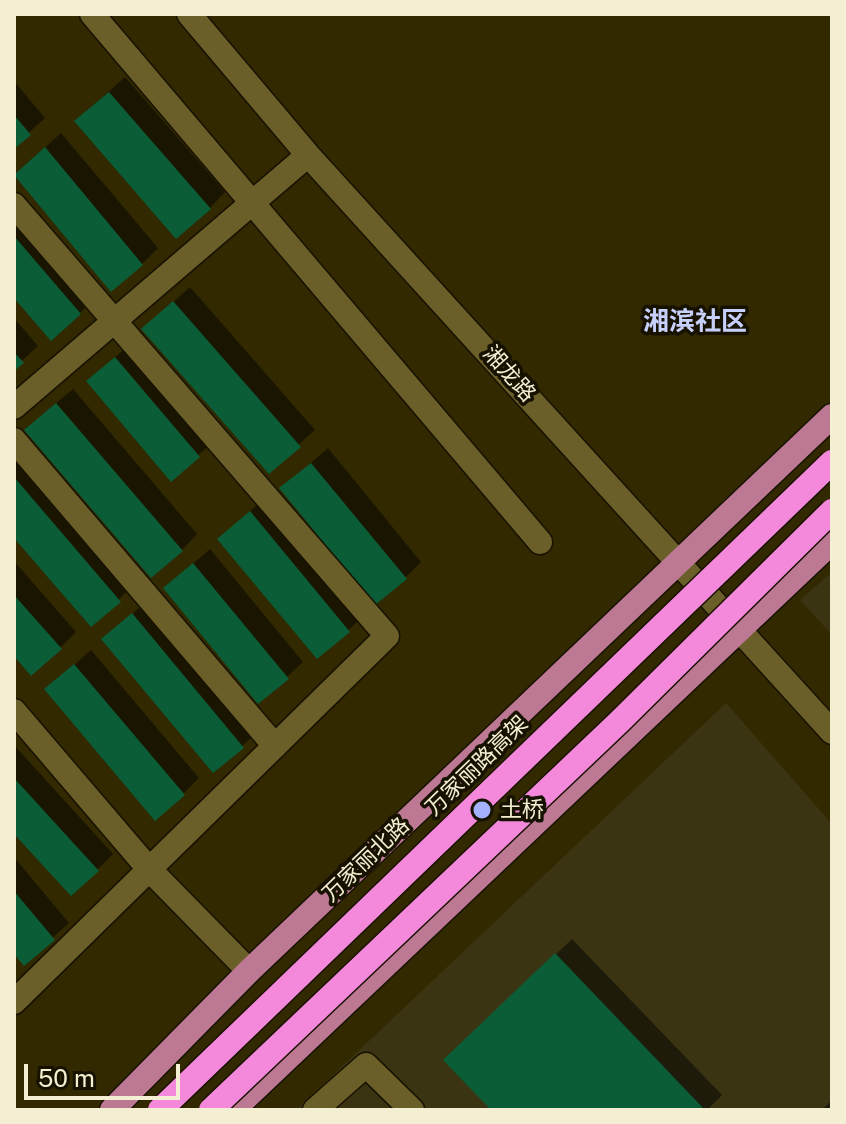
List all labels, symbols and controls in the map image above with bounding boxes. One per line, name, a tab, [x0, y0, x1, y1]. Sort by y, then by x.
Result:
district label: 湘滨社区	[643, 306, 747, 338]
street label: 湘龙路	[477, 341, 541, 407]
street label: 万家丽路高架	[420, 711, 534, 821]
place label: 土桥	[500, 797, 544, 823]
marker: 土桥	[471, 799, 493, 821]
street label: 万家丽北路	[317, 812, 415, 908]
scale bar	[28, 1048, 184, 1098]
text: 50 m	[38, 1064, 95, 1092]

